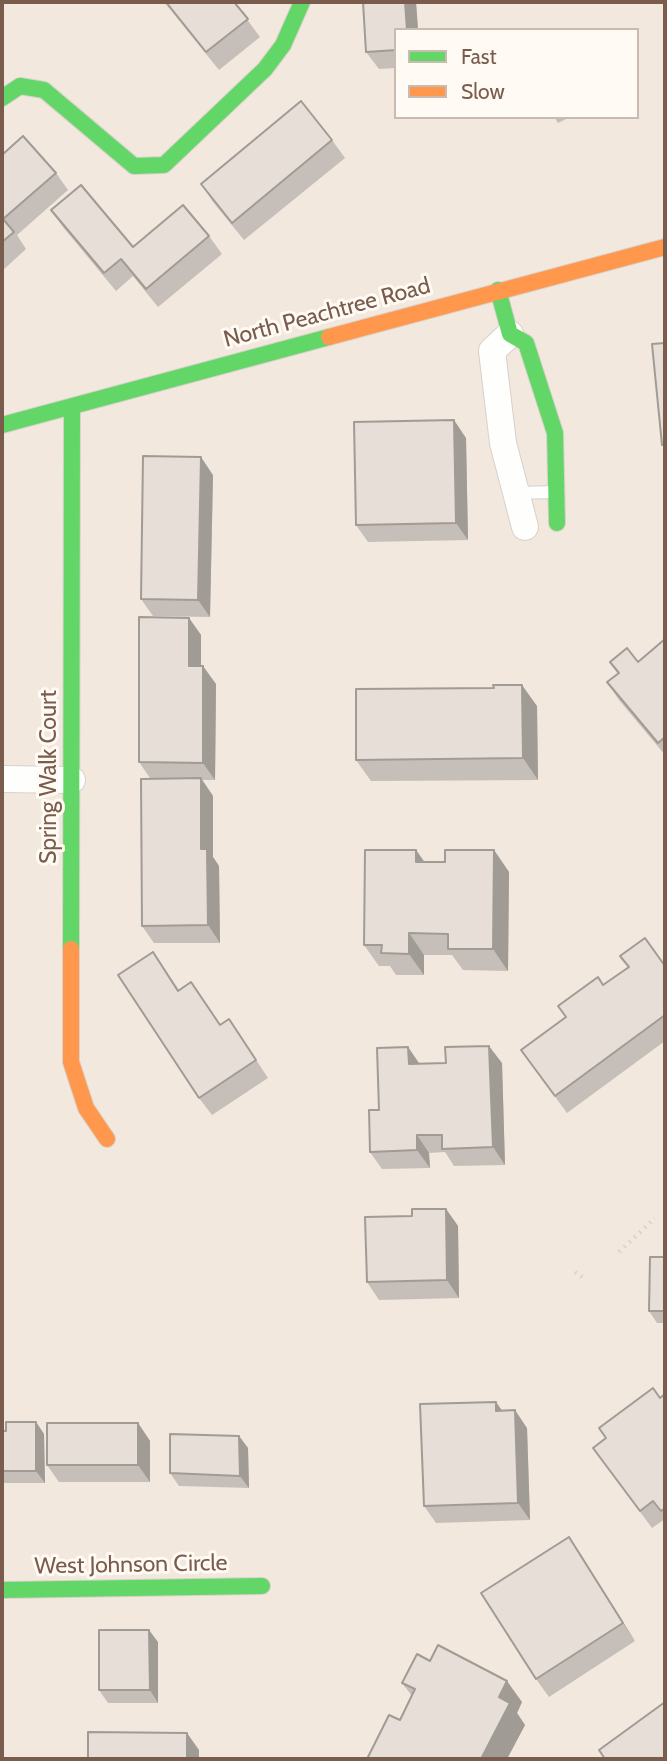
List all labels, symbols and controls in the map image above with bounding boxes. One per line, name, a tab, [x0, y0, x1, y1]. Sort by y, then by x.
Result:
legend	[394, 28, 639, 119]
text: Fast	[461, 44, 497, 69]
text: Slow	[461, 79, 505, 104]
street label: North Peachtree Road	[221, 272, 433, 354]
street label: Spring Walk Court	[35, 690, 63, 864]
street label: West Johnson Circle	[34, 1550, 228, 1580]

